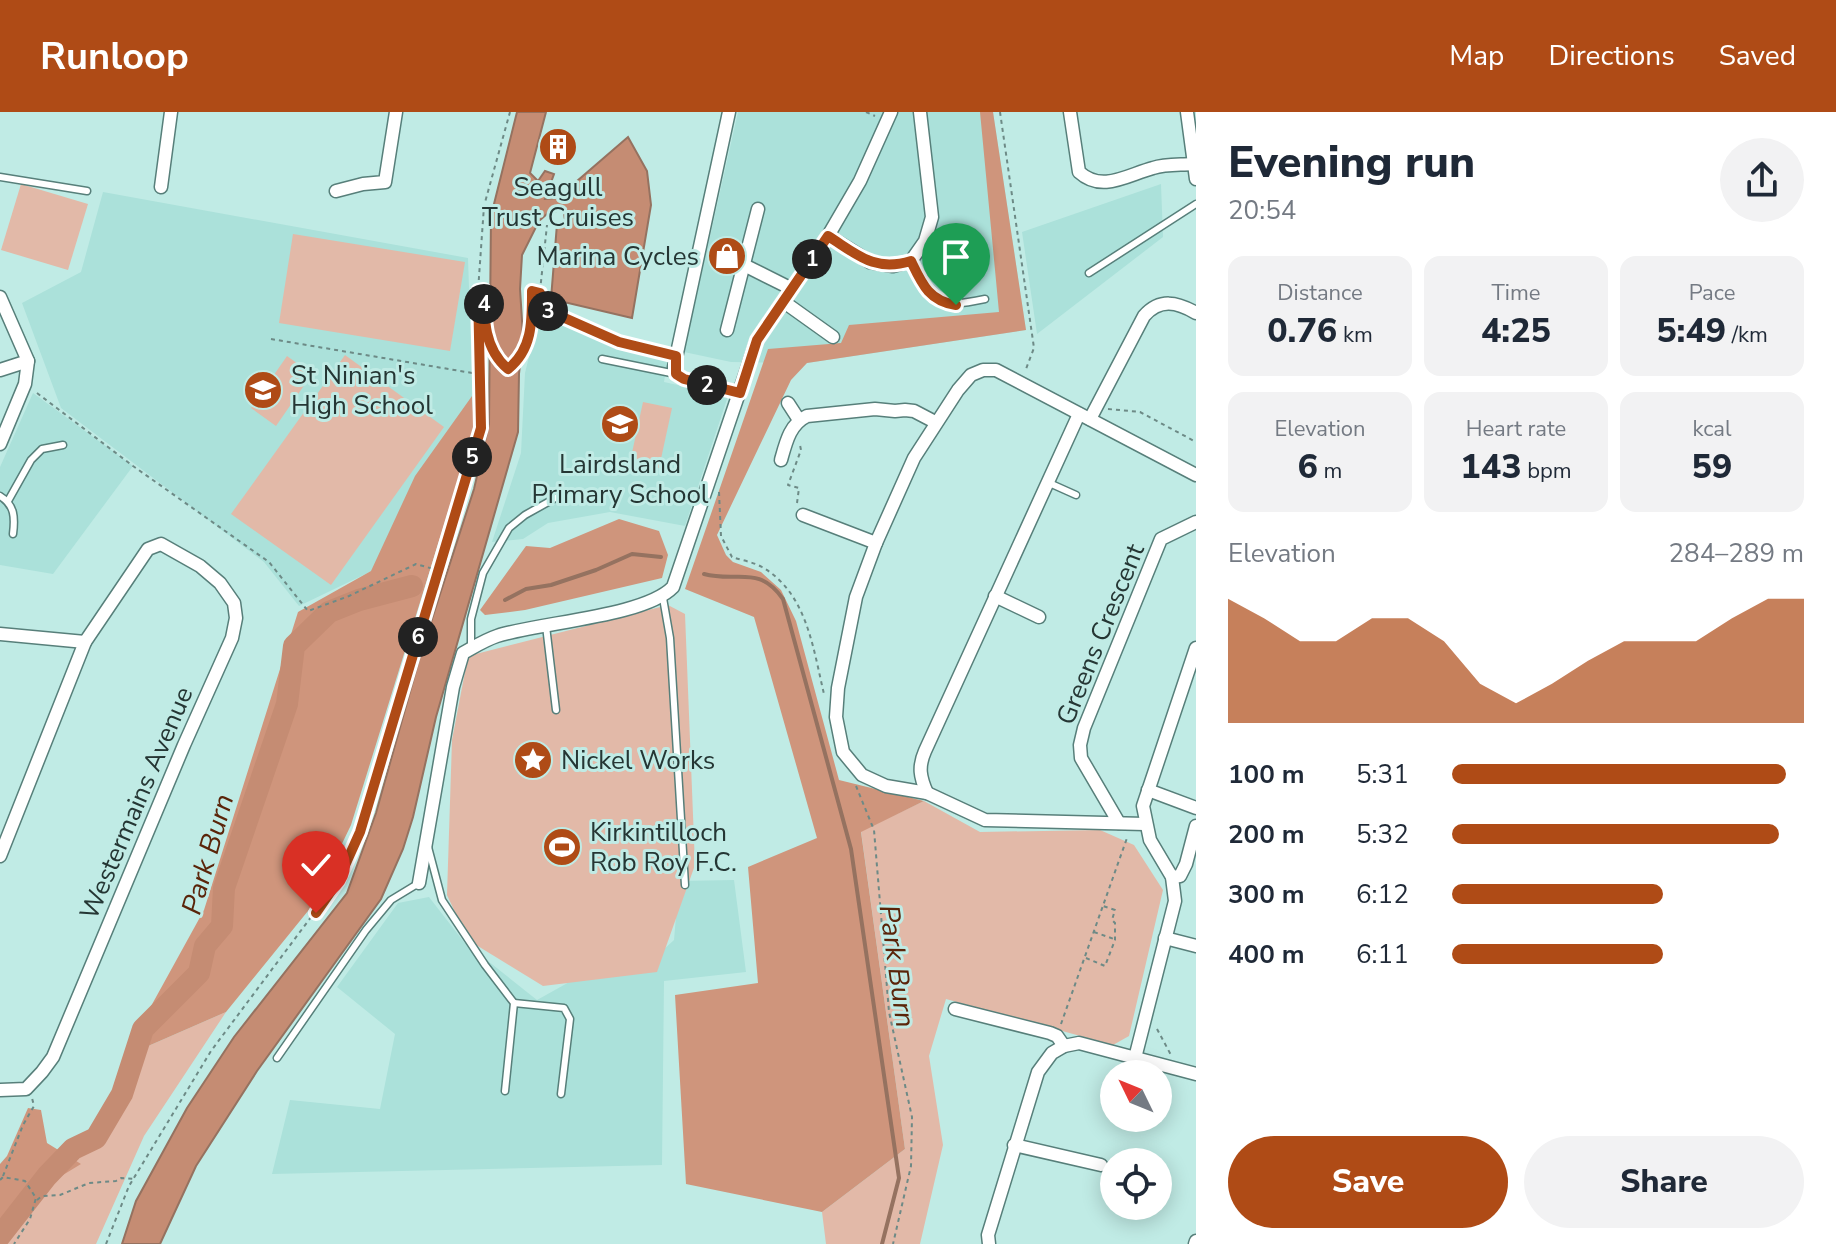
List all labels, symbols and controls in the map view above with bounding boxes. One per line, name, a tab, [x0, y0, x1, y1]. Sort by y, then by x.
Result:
text: Runloop	[40, 31, 189, 82]
text: Map	[1449, 37, 1504, 75]
text: Directions	[1548, 37, 1675, 75]
text: Saved	[1719, 37, 1796, 75]
building icon: Seagull Trust Cruises	[537, 126, 579, 168]
text: Evening run	[1228, 133, 1475, 193]
button: share	[1720, 138, 1804, 222]
place label: Seagull Trust Cruises	[482, 170, 634, 235]
text: 20:54	[1228, 193, 1296, 228]
pin	[922, 223, 990, 305]
shop icon: Marina Cycles	[706, 235, 748, 277]
icon: arrive	[934, 235, 978, 279]
place label: Marina Cycles	[536, 239, 699, 274]
pin: 1	[792, 239, 832, 279]
text: 1	[805, 244, 819, 274]
text: Distance	[1277, 278, 1363, 308]
text: Time	[1492, 278, 1540, 308]
text: Pace	[1689, 278, 1735, 308]
pin: 4	[464, 284, 504, 324]
text: 4	[477, 289, 491, 319]
pin: 3	[528, 291, 568, 331]
text: 3	[541, 296, 555, 326]
text: 0.76	[1267, 308, 1337, 354]
text: 4:25	[1481, 308, 1551, 354]
text: 5:49	[1656, 308, 1726, 354]
text: km	[1337, 320, 1373, 350]
text: /km	[1726, 320, 1768, 350]
place label: St Ninian's High School	[291, 358, 433, 423]
pin: 2	[687, 365, 727, 405]
school or university icon: St Ninian's High School	[242, 369, 284, 411]
text: 2	[700, 370, 714, 400]
school or university icon: Lairdsland Primary School	[599, 403, 641, 445]
text: Elevation	[1274, 414, 1366, 444]
text: Heart rate	[1466, 414, 1566, 444]
text: kcal	[1693, 414, 1732, 444]
pin: 5	[452, 437, 492, 477]
text: 5	[465, 442, 479, 472]
text: 6	[1298, 444, 1318, 490]
text: 143	[1460, 444, 1522, 490]
text: 59	[1692, 444, 1732, 490]
place label: Lairdsland Primary School	[531, 447, 709, 512]
text: m	[1318, 456, 1342, 486]
text: bpm	[1522, 456, 1572, 486]
text: Elevation	[1228, 536, 1336, 571]
text: 284–289 m	[1668, 536, 1804, 571]
street label: Greens Crescent	[1048, 538, 1153, 730]
pin: 6	[398, 617, 438, 657]
text: 6	[411, 622, 425, 652]
street label: Westermains Avenue	[72, 681, 201, 925]
place icon: Nickel Works	[512, 739, 554, 781]
place label: Nickel Works	[561, 743, 715, 778]
text: 100 m	[1228, 757, 1305, 792]
text: 5:31	[1356, 757, 1409, 792]
water label: Park Burn	[173, 790, 243, 919]
place label: Kirkintilloch Rob Roy F.C.	[590, 815, 737, 880]
text: 200 m	[1228, 817, 1305, 852]
text: 5:32	[1356, 817, 1409, 852]
sports icon: Kirkintilloch Rob Roy F.C.	[541, 826, 583, 868]
pin	[282, 831, 350, 913]
icon: check	[294, 843, 338, 887]
text: 300 m	[1228, 877, 1305, 912]
text: 6:12	[1356, 877, 1409, 912]
water label: Park Burn	[870, 902, 924, 1030]
text: 400 m	[1228, 937, 1305, 972]
text: 6:11	[1356, 937, 1409, 972]
north arrow	[1100, 1060, 1172, 1132]
map controls	[1100, 1060, 1172, 1220]
button: Save	[1228, 1136, 1508, 1228]
button: Share	[1524, 1136, 1804, 1228]
button: locate	[1100, 1148, 1172, 1220]

